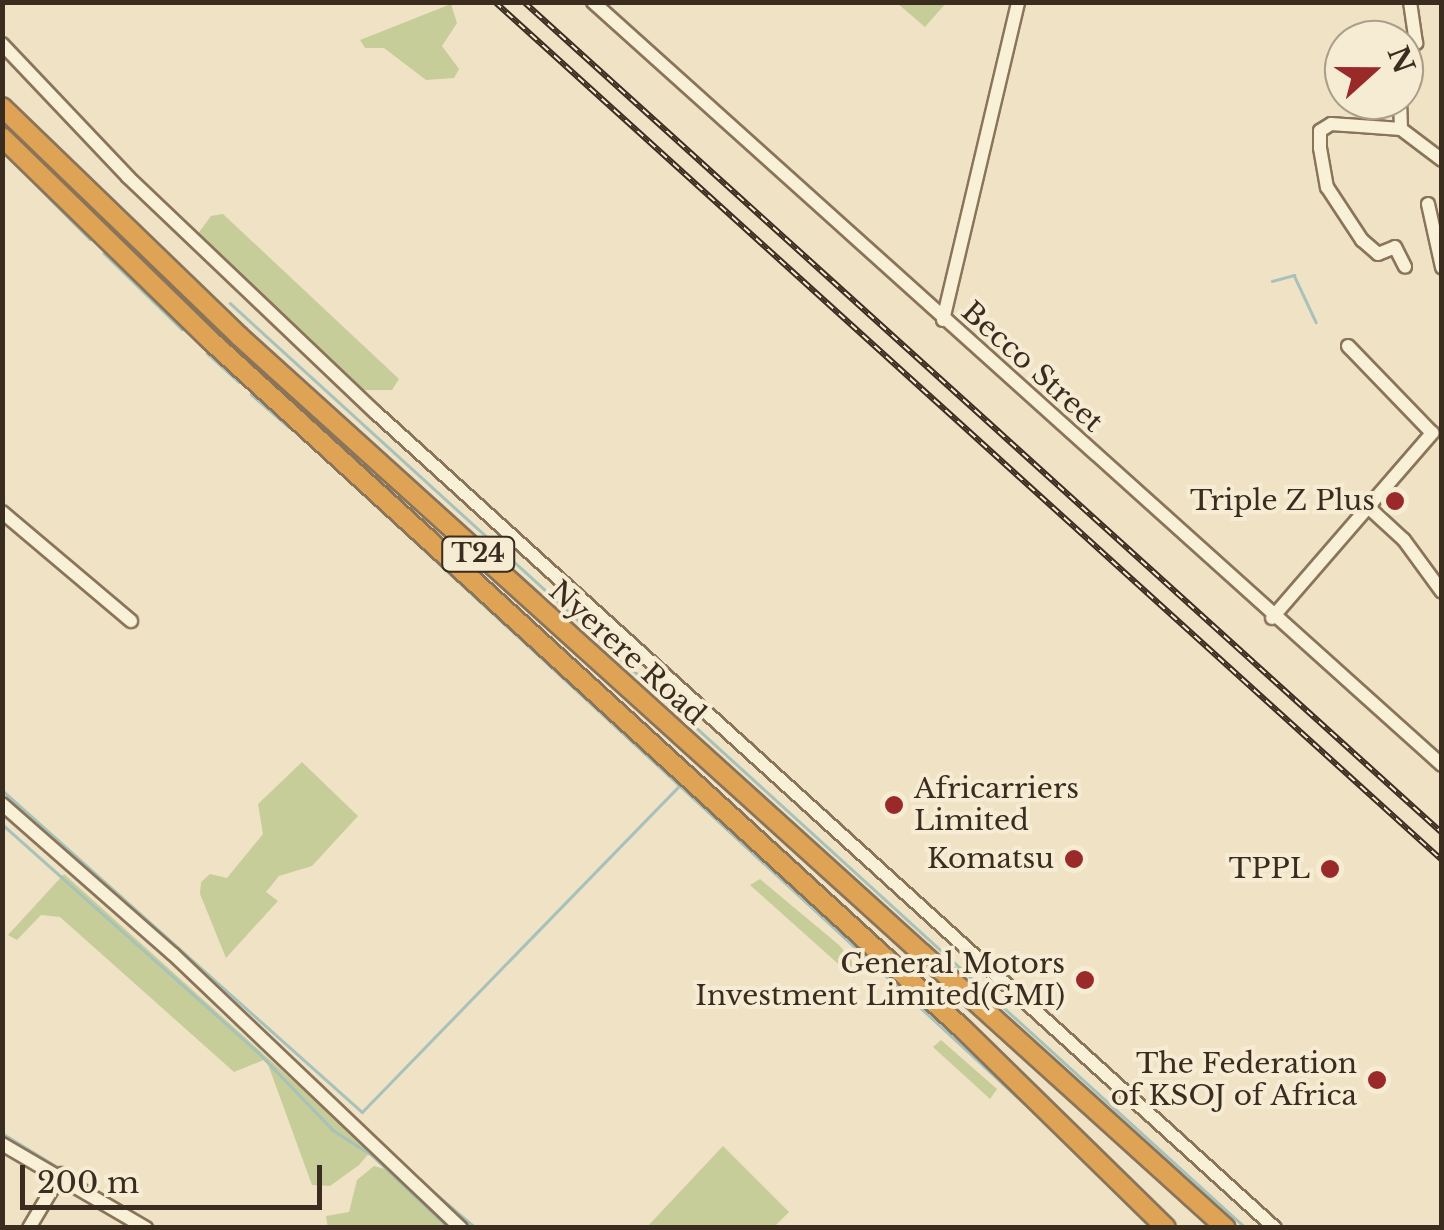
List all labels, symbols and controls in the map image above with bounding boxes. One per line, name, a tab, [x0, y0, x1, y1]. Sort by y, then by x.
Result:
north arrow	[1324, 20, 1424, 120]
text: N	[1380, 41, 1422, 78]
street label: Becco Street	[955, 295, 1109, 439]
place label: Triple Z Plus	[1190, 484, 1375, 518]
marker: Triple Z Plus	[1384, 490, 1406, 512]
road number: T24	[440, 534, 516, 574]
street label: Nyerere Road	[542, 574, 712, 732]
place label: Africarriers Limited	[914, 772, 1079, 838]
marker: Africarriers Limited	[883, 794, 905, 816]
place label: Komatsu	[927, 842, 1054, 876]
marker: Komatsu	[1063, 848, 1085, 870]
place label: TPPL	[1229, 852, 1310, 886]
marker: TPPL	[1319, 858, 1341, 880]
place label: General Motors Investment Limited(GMI)	[695, 947, 1065, 1013]
marker: General Motors Investment Limited(GMI)	[1074, 969, 1096, 991]
place label: The Federation of KSOJ of Africa	[1110, 1047, 1357, 1113]
marker: The Federation of KSOJ of Africa	[1366, 1069, 1388, 1091]
scale bar	[25, 1145, 328, 1207]
text: 200 m	[37, 1164, 139, 1201]

